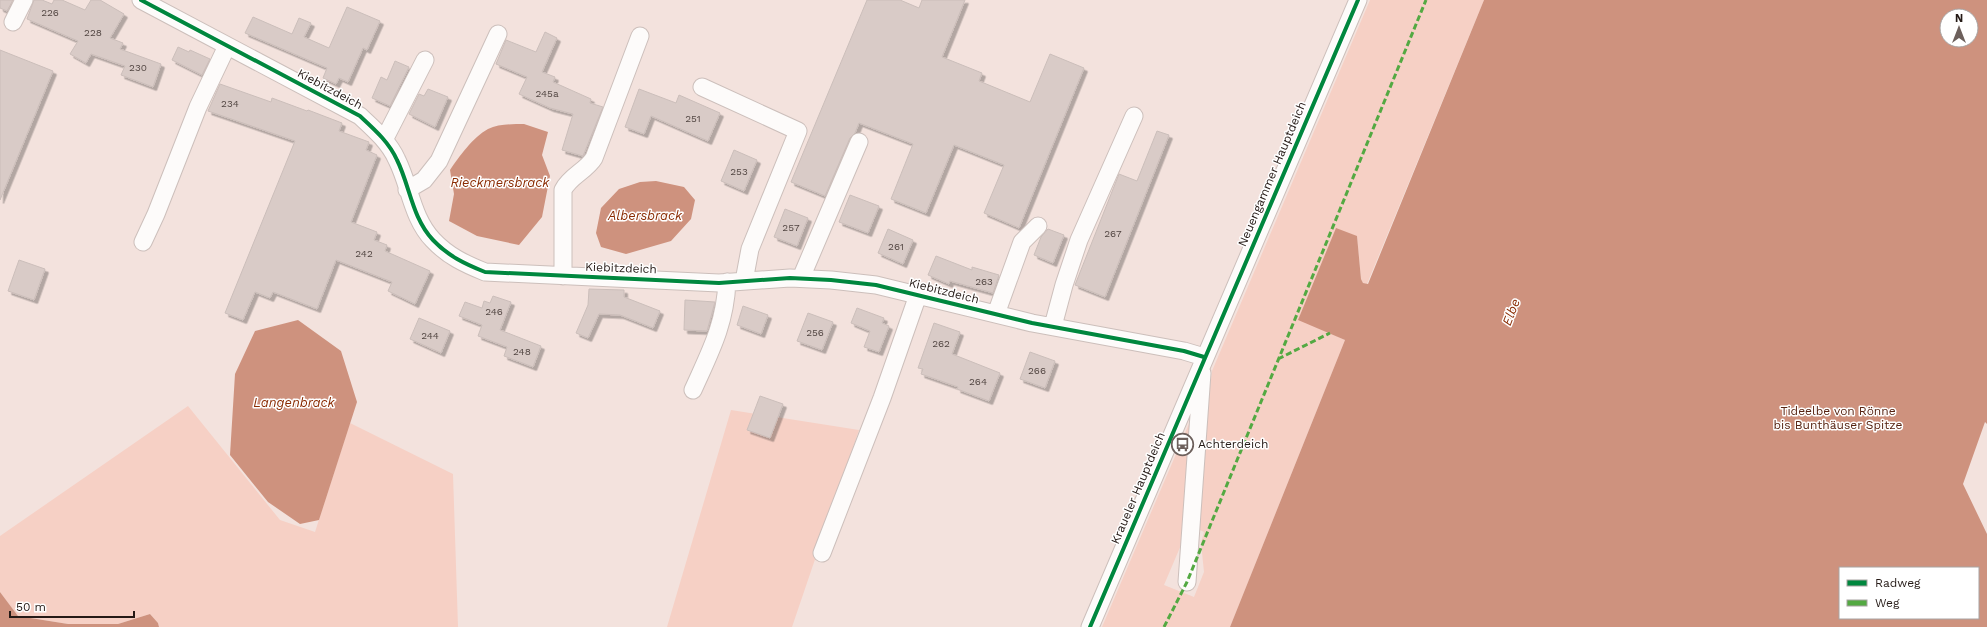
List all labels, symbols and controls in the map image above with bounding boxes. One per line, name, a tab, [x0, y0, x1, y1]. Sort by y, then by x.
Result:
house number: 226	[41, 7, 59, 18]
north arrow	[1939, 8, 1979, 48]
text: N	[1955, 12, 1963, 25]
house number: 228	[84, 27, 102, 38]
house number: 230	[129, 62, 147, 73]
street label: Kiebitzdeich	[295, 66, 365, 112]
house number: 245a	[535, 88, 559, 99]
house number: 234	[221, 98, 239, 109]
street label: Neuengammer Hauptdeich	[1235, 99, 1309, 249]
house number: 251	[685, 113, 701, 124]
house number: 253	[730, 166, 748, 177]
water label: Rieckmersbrack	[451, 175, 550, 190]
water label: Albersbrack	[607, 208, 683, 223]
house number: 257	[782, 222, 800, 233]
house number: 267	[1104, 228, 1122, 239]
house number: 261	[888, 241, 904, 252]
house number: 242	[355, 248, 373, 259]
street label: Kiebitzdeich	[585, 260, 657, 276]
street label: Kiebitzdeich	[907, 276, 981, 306]
house number: 263	[975, 276, 993, 287]
water label: Elbe	[1499, 296, 1523, 328]
house number: 246	[485, 306, 503, 317]
house number: 256	[806, 327, 824, 338]
house number: 244	[421, 330, 439, 341]
house number: 262	[932, 338, 950, 349]
house number: 248	[513, 346, 531, 357]
house number: 266	[1028, 365, 1046, 376]
house number: 264	[969, 376, 987, 387]
water label: Langenbrack	[253, 395, 336, 410]
park label: Tideelbe von Rönne bis Bunthäuser Spitze	[1774, 404, 1903, 432]
street label: Kraueler Hauptdeich	[1108, 430, 1168, 546]
bus stop icon: Achterdeich	[1169, 431, 1195, 457]
place label: Achterdeich	[1198, 437, 1268, 451]
legend	[1839, 567, 1979, 619]
text: Radweg	[1875, 576, 1921, 590]
scale bar	[10, 593, 134, 619]
text: Weg	[1875, 596, 1900, 610]
text: 50 m	[16, 600, 46, 614]

